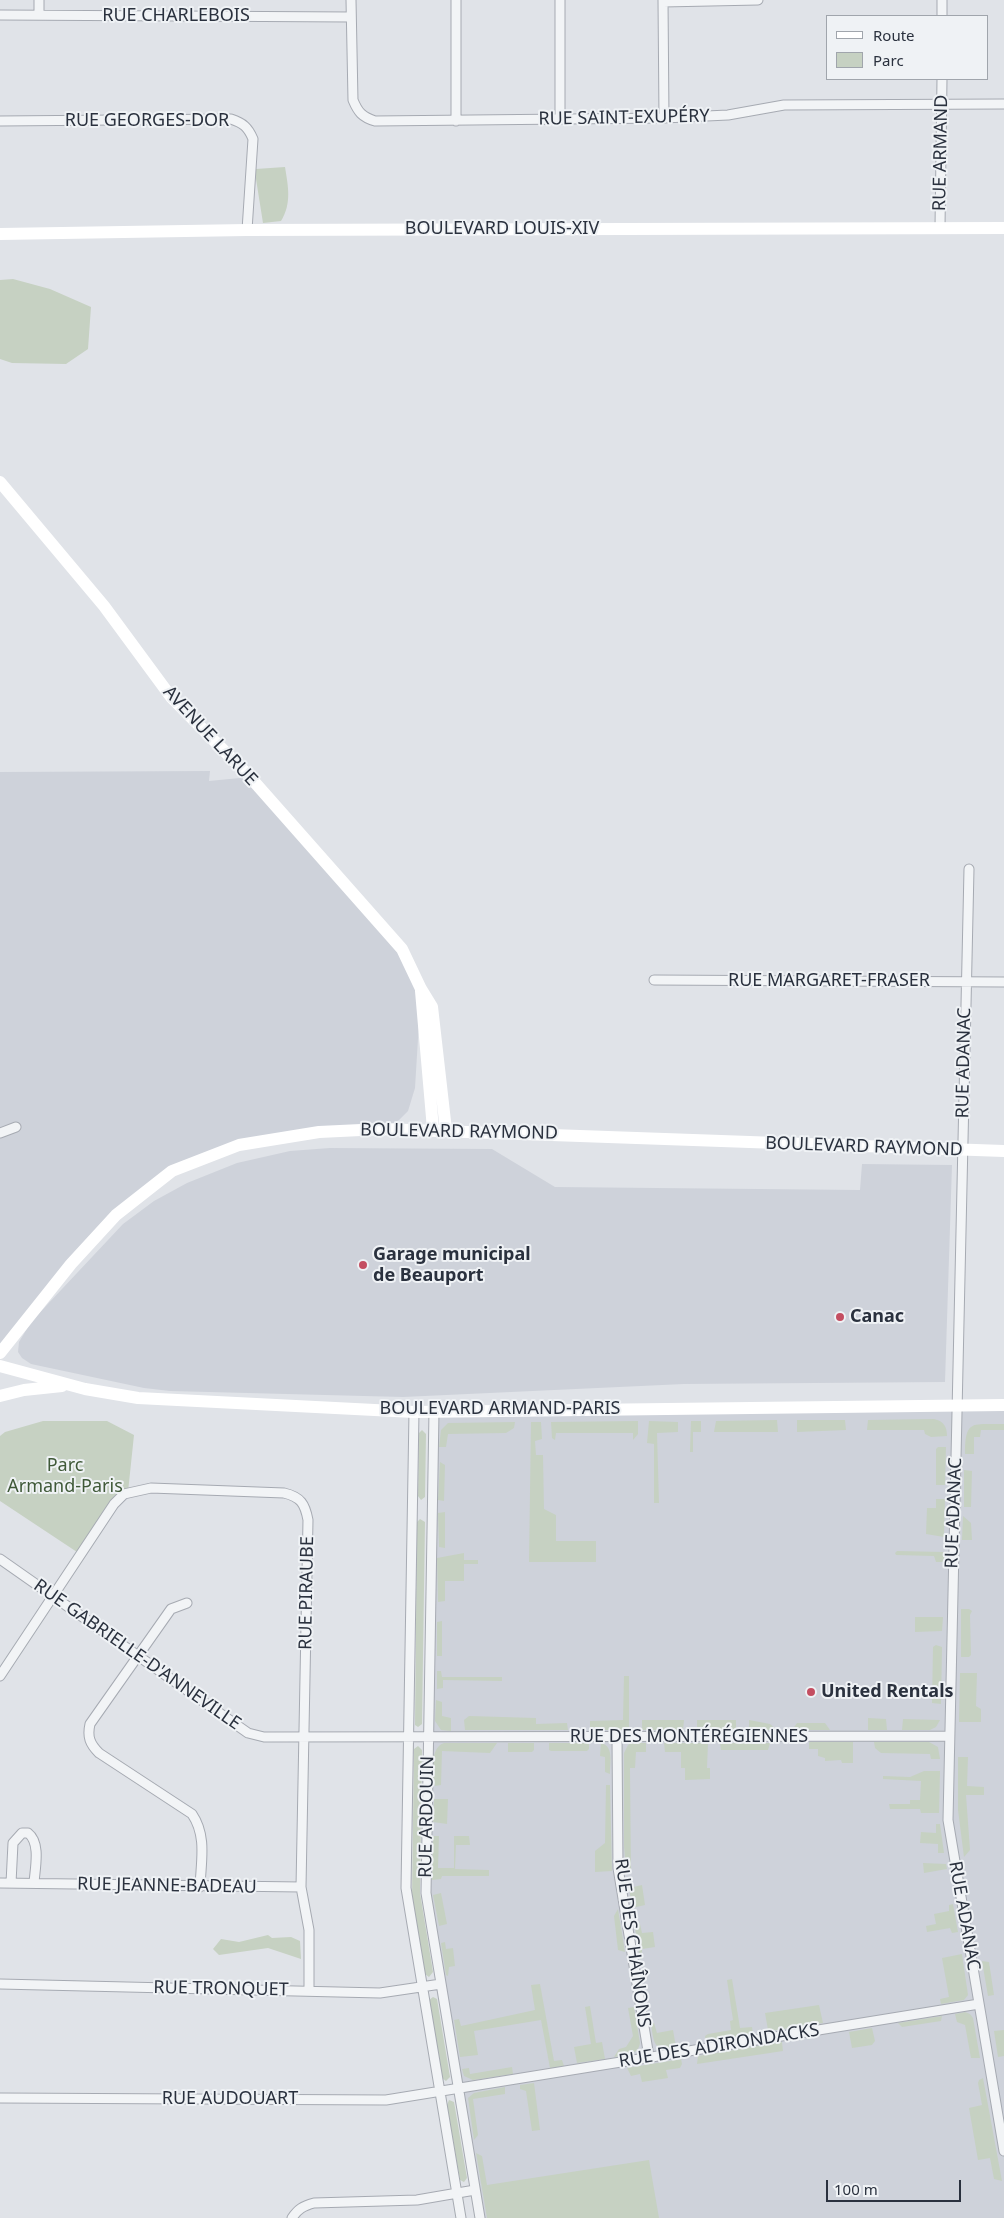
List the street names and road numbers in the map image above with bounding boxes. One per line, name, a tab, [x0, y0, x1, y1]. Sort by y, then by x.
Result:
street label: RUE CHARLEBOIS	[102, 5, 250, 27]
street label: RUE ARMAND	[929, 95, 953, 211]
street label: RUE SAINT-EXUPÉRY	[538, 106, 710, 130]
street label: RUE GEORGES-DOR	[65, 110, 229, 132]
street label: BOULEVARD LOUIS-XIV	[405, 218, 599, 240]
street label: AVENUE LARUE	[158, 682, 262, 790]
street label: RUE MARGARET-FRASER	[728, 970, 930, 992]
street label: RUE ADANAC	[952, 1007, 976, 1119]
street label: BOULEVARD RAYMOND	[360, 1119, 558, 1145]
street label: BOULEVARD RAYMOND	[765, 1133, 963, 1161]
street label: BOULEVARD ARMAND-PARIS	[380, 1398, 620, 1420]
street label: RUE ADANAC	[941, 1457, 967, 1569]
street label: RUE PIRAUBE	[295, 1536, 319, 1650]
street label: RUE GABRIELLE-D'ANNEVILLE	[29, 1575, 245, 1735]
street label: RUE DES MONTÉRÉGIENNES	[570, 1726, 808, 1748]
street label: RUE ARDOUIN	[415, 1756, 439, 1878]
street label: RUE DES CHAÎNONS	[609, 1857, 655, 2029]
street label: RUE ADANAC	[944, 1859, 984, 1973]
street label: RUE JEANNE-BADEAU	[77, 1874, 257, 1898]
street label: RUE TRONQUET	[153, 1977, 289, 2001]
street label: RUE DES ADIRONDACKS	[617, 2019, 821, 2073]
street label: RUE AUDOUART	[162, 2088, 298, 2110]

